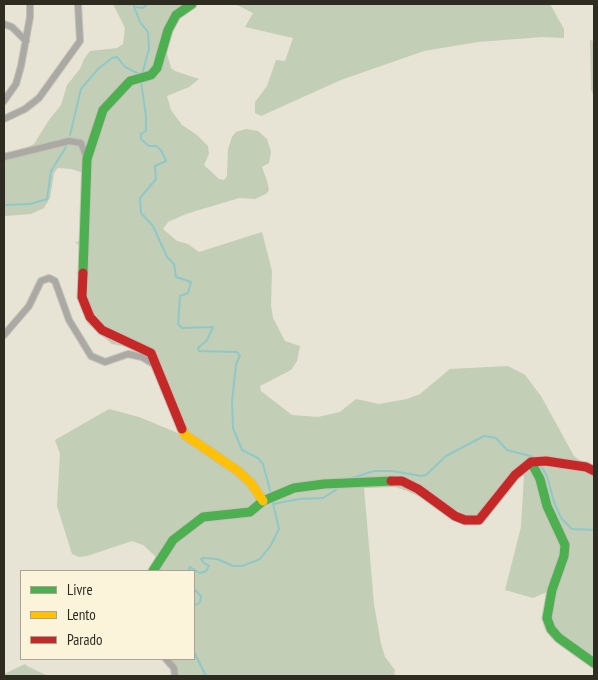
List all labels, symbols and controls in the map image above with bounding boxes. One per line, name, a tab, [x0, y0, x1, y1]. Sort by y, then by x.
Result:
legend	[20, 570, 195, 660]
text: Livre	[67, 580, 93, 599]
text: Lento	[67, 605, 96, 624]
text: Parado	[67, 630, 102, 649]

